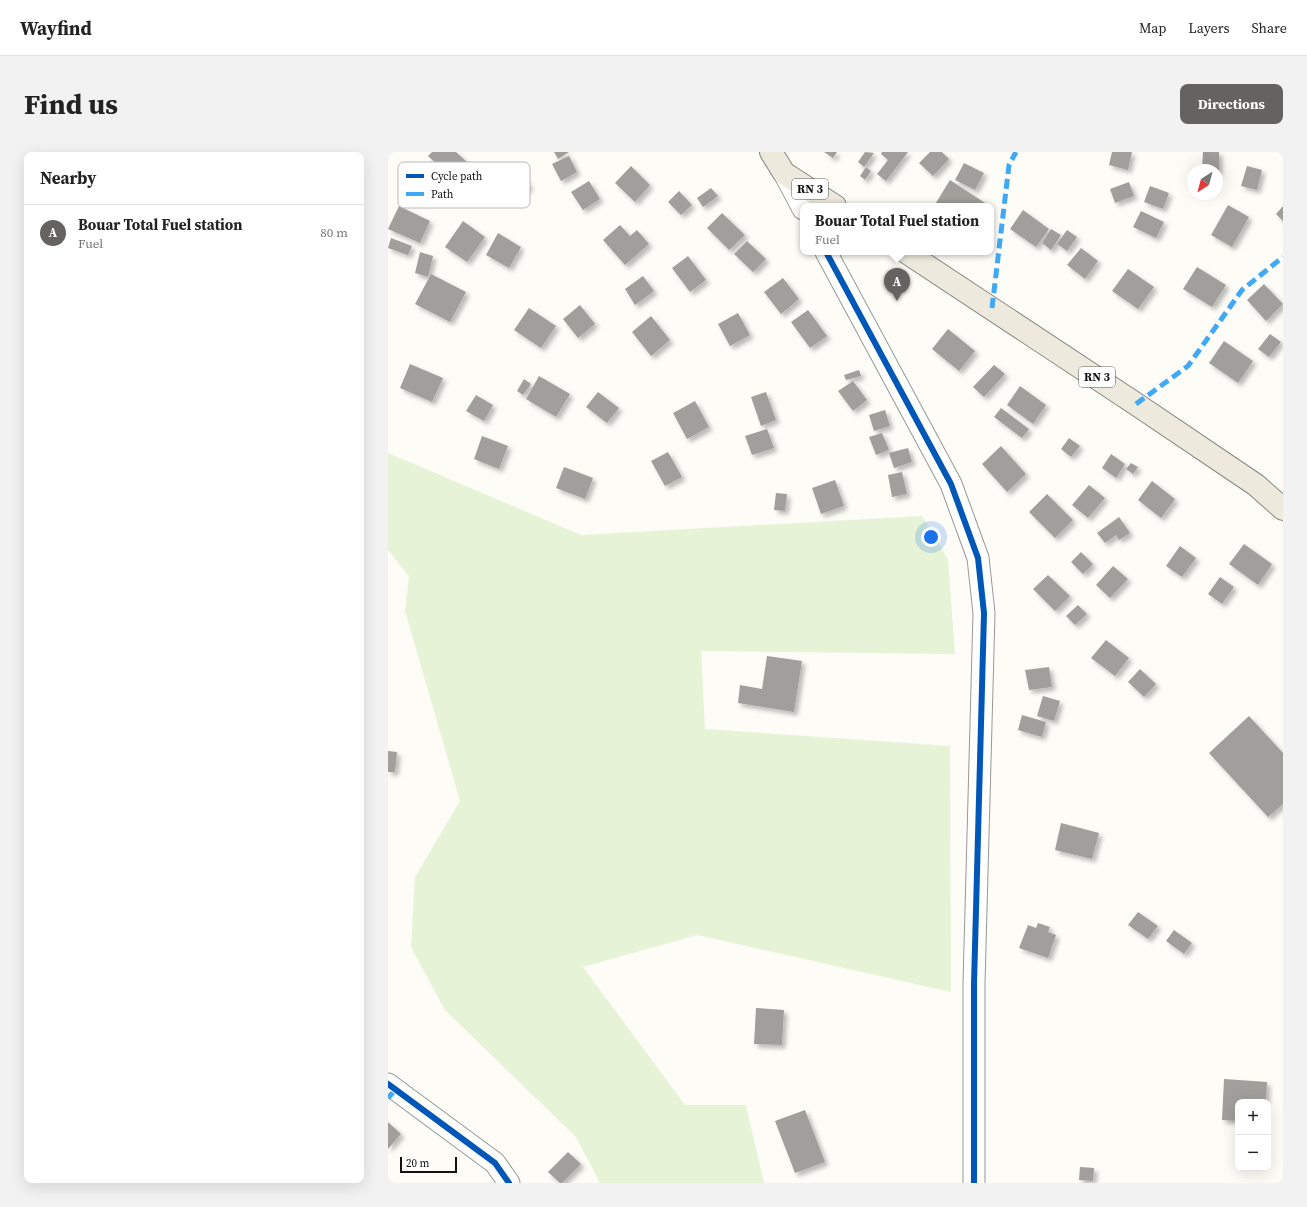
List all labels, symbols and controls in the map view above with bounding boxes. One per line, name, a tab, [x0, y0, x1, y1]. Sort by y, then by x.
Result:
text: Wayfind	[20, 15, 92, 41]
text: Map	[1139, 18, 1166, 38]
text: Layers	[1188, 18, 1230, 38]
text: Share	[1252, 18, 1287, 38]
button: Directions	[1180, 84, 1283, 124]
text: Find us	[24, 85, 118, 123]
legend	[398, 162, 530, 208]
north arrow	[1187, 164, 1223, 200]
text: Nearby	[40, 166, 96, 190]
text: Cycle path	[431, 169, 483, 184]
road number: RN 3	[792, 179, 828, 199]
text: Path	[431, 187, 454, 202]
popup	[800, 203, 994, 255]
text: Bouar Total Fuel station	[815, 210, 979, 231]
text: Bouar Total Fuel station	[78, 214, 242, 235]
text: A	[49, 224, 57, 241]
text: 80 m	[320, 224, 348, 241]
text: Fuel	[815, 231, 840, 248]
text: Fuel	[78, 235, 103, 252]
pin: A	[884, 268, 910, 301]
road number: RN 3	[1079, 367, 1115, 387]
your location	[921, 527, 941, 547]
map controls	[1235, 1099, 1271, 1171]
button: +	[1235, 1099, 1271, 1135]
button: −	[1235, 1135, 1271, 1171]
scale bar	[400, 1155, 457, 1174]
text: 20 m	[406, 1156, 429, 1171]

